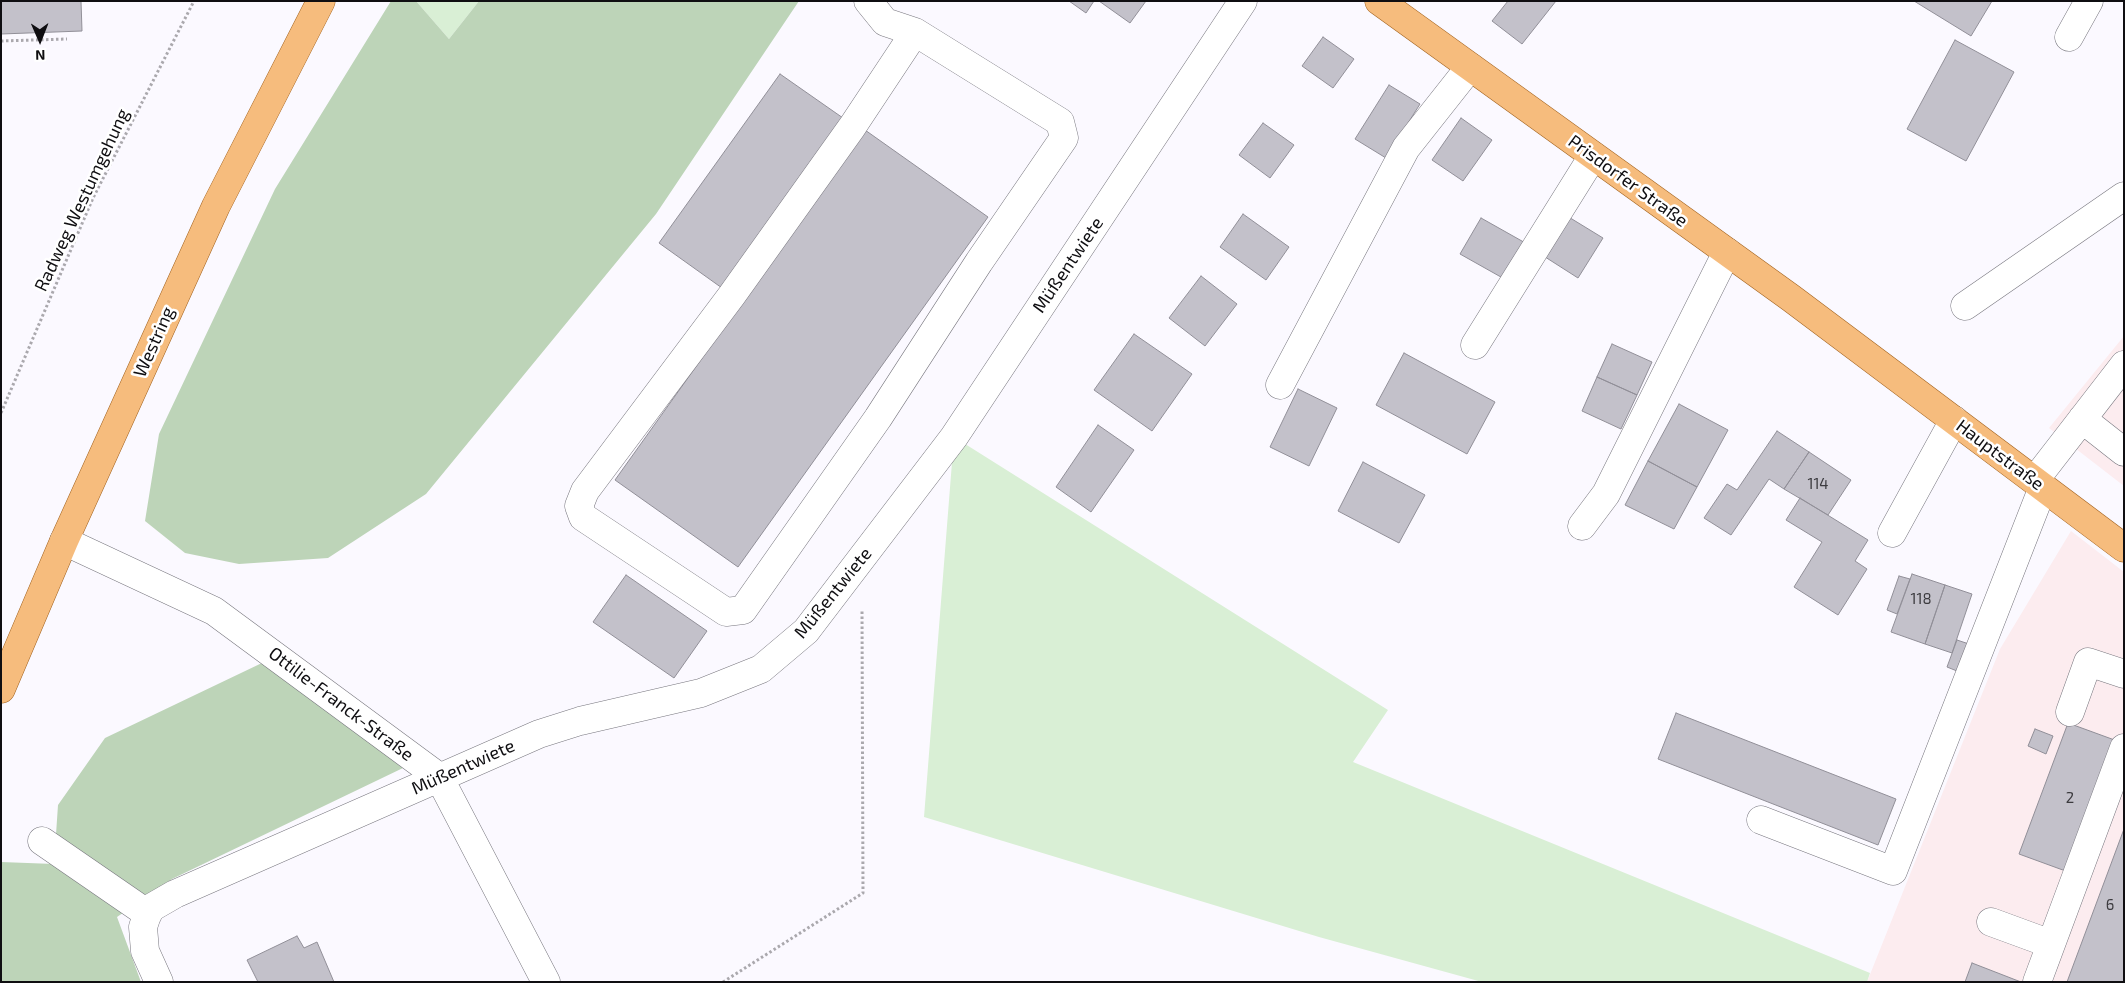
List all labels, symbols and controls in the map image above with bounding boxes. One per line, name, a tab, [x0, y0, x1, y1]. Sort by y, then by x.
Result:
north arrow	[15, 15, 65, 65]
text: N	[35, 47, 45, 64]
street label: Radweg Westumgehung	[30, 105, 134, 295]
street label: Prisdorfer Straße	[1564, 130, 1692, 232]
street label: Müßentwiete	[1028, 213, 1108, 317]
street label: Westring	[129, 304, 179, 380]
street label: Hauptstraße	[1952, 415, 2048, 495]
house number: 114	[1807, 475, 1829, 493]
street label: Müßentwiete	[790, 543, 876, 643]
house number: 118	[1910, 590, 1932, 608]
street label: Ottilie-Franck-Straße	[264, 642, 418, 766]
street label: Müßentwiete	[408, 735, 518, 799]
house number: 2	[2066, 789, 2074, 807]
house number: 6	[2106, 896, 2114, 914]

